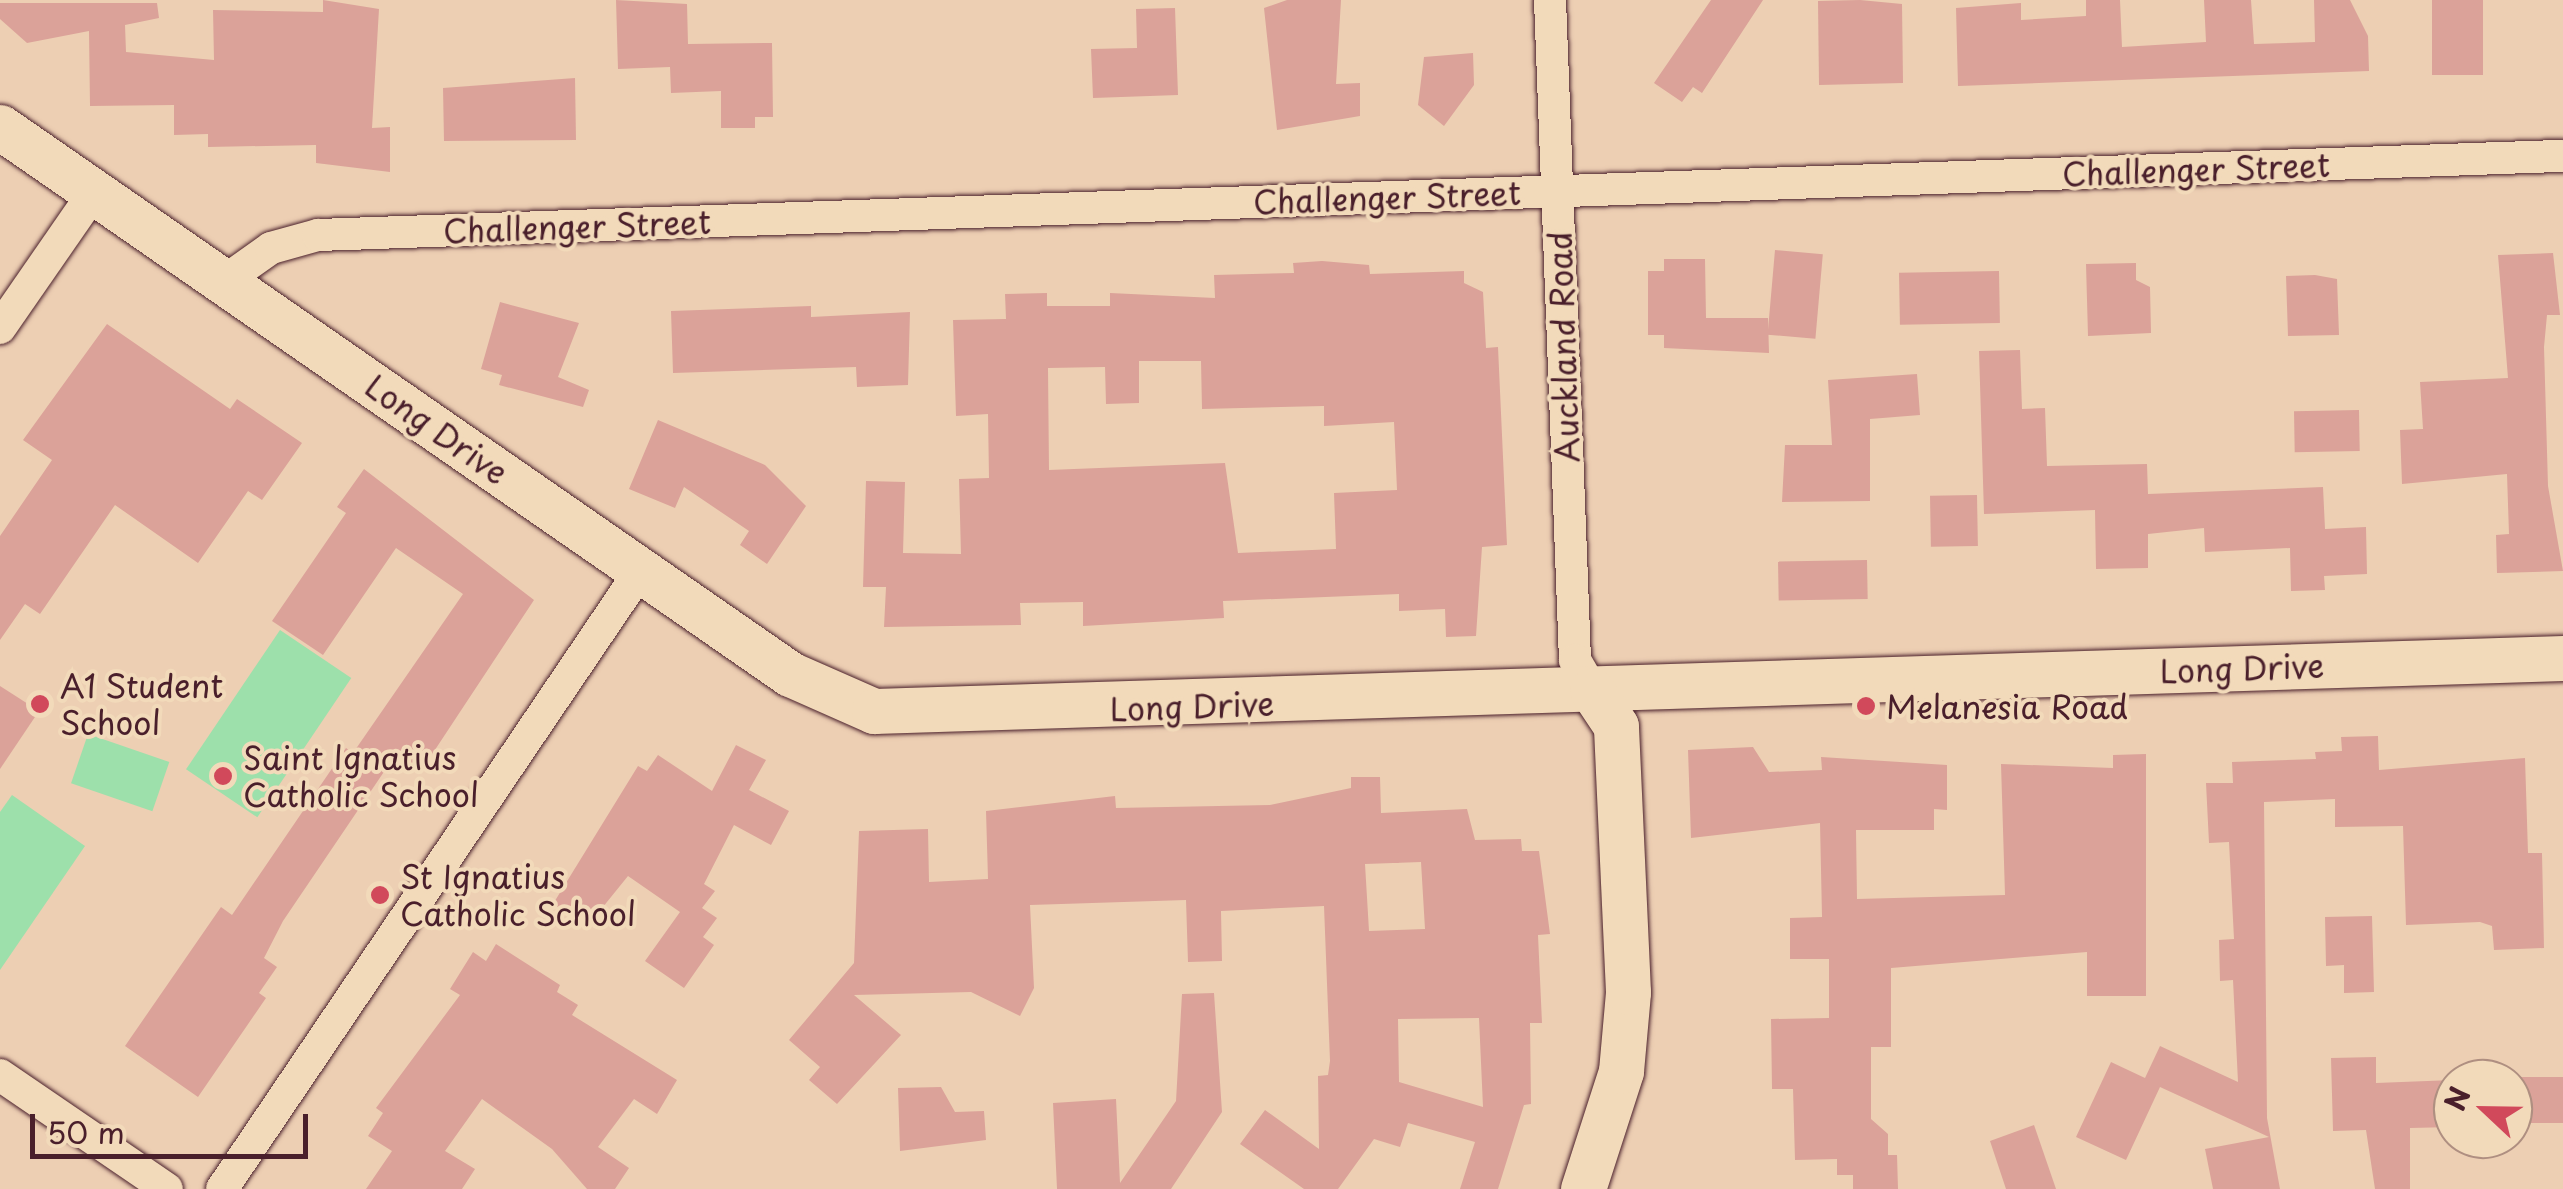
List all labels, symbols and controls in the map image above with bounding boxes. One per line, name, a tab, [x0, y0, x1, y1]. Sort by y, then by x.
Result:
street label: Challenger Street	[2060, 145, 2332, 193]
street label: Challenger Street	[1251, 173, 1523, 221]
street label: Challenger Street	[441, 202, 713, 250]
street label: Auckland Road	[1540, 230, 1586, 464]
street label: Long Drive	[359, 366, 515, 492]
street label: Long Drive	[2159, 646, 2325, 690]
place label: A1 Student School	[60, 667, 224, 742]
street label: Long Drive	[1109, 684, 1275, 728]
place label: Melanesia Road	[1886, 687, 2128, 725]
marker: A1 Student School	[29, 693, 51, 715]
marker: Melanesia Road	[1855, 695, 1877, 717]
place label: Saint Ignatius Catholic School	[243, 739, 480, 814]
marker: Saint Ignatius Catholic School	[212, 765, 234, 787]
place label: St Ignatius Catholic School	[400, 858, 637, 933]
marker: St Ignatius Catholic School	[369, 884, 391, 906]
north arrow	[2433, 1059, 2533, 1159]
text: N	[2432, 1080, 2481, 1117]
scale bar	[35, 1094, 312, 1156]
text: 50 m	[47, 1109, 125, 1154]

